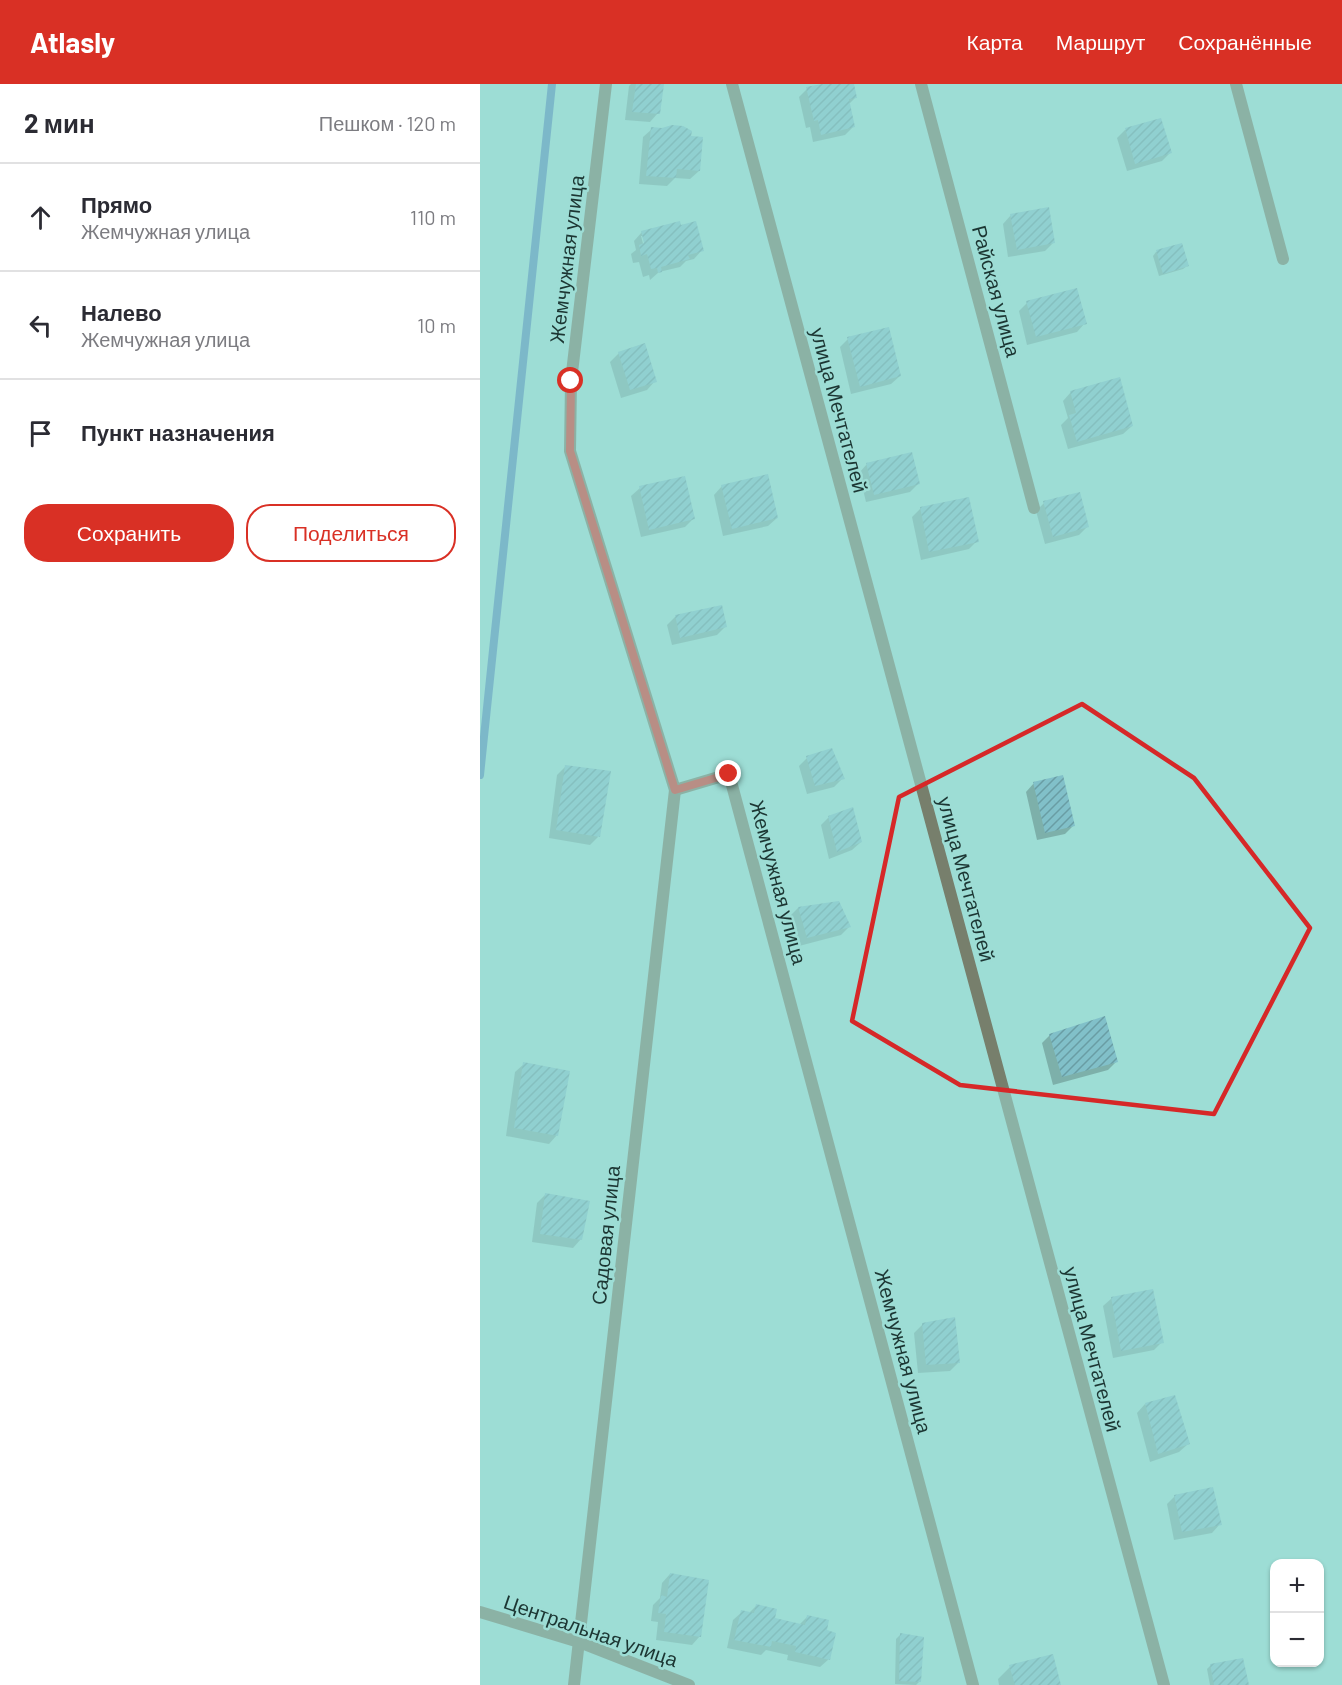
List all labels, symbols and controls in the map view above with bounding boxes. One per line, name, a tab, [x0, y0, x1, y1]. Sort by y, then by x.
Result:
text: Atlasly	[30, 25, 115, 59]
text: Карта	[967, 29, 1023, 54]
text: Маршрут	[1056, 29, 1145, 54]
text: Сохранённые	[1178, 29, 1312, 54]
text: 2 мин	[24, 107, 95, 138]
text: Пешком · 120 m	[319, 111, 456, 135]
street label: Жемчужная улица	[544, 173, 588, 344]
text: Прямо	[81, 191, 152, 217]
icon: ahead	[24, 201, 57, 234]
text: 110 m	[410, 205, 456, 229]
text: Жемчужная улица	[81, 219, 250, 243]
street label: Райская улица	[968, 223, 1026, 360]
text: Налево	[81, 299, 162, 325]
icon: left	[24, 309, 57, 342]
text: 10 m	[417, 313, 456, 337]
street label: улица Мечтателей	[806, 325, 874, 495]
text: Жемчужная улица	[81, 327, 250, 351]
route start	[557, 367, 583, 393]
icon: arrive	[24, 417, 57, 450]
text: Пункт назначения	[81, 419, 275, 445]
button: Сохранить	[24, 504, 234, 562]
button: Поделиться	[246, 504, 456, 562]
route end	[715, 760, 741, 786]
street label: улица Мечтателей	[933, 794, 1001, 964]
street label: Жемчужная улица	[746, 797, 813, 968]
street label: Садовая улица	[586, 1163, 624, 1306]
street label: улица Мечтателей	[1059, 1264, 1127, 1434]
street label: Жемчужная улица	[871, 1266, 938, 1437]
map controls	[1270, 1559, 1324, 1667]
button: +	[1270, 1559, 1324, 1613]
street label: Центральная улица	[501, 1589, 682, 1671]
button: −	[1270, 1613, 1324, 1667]

